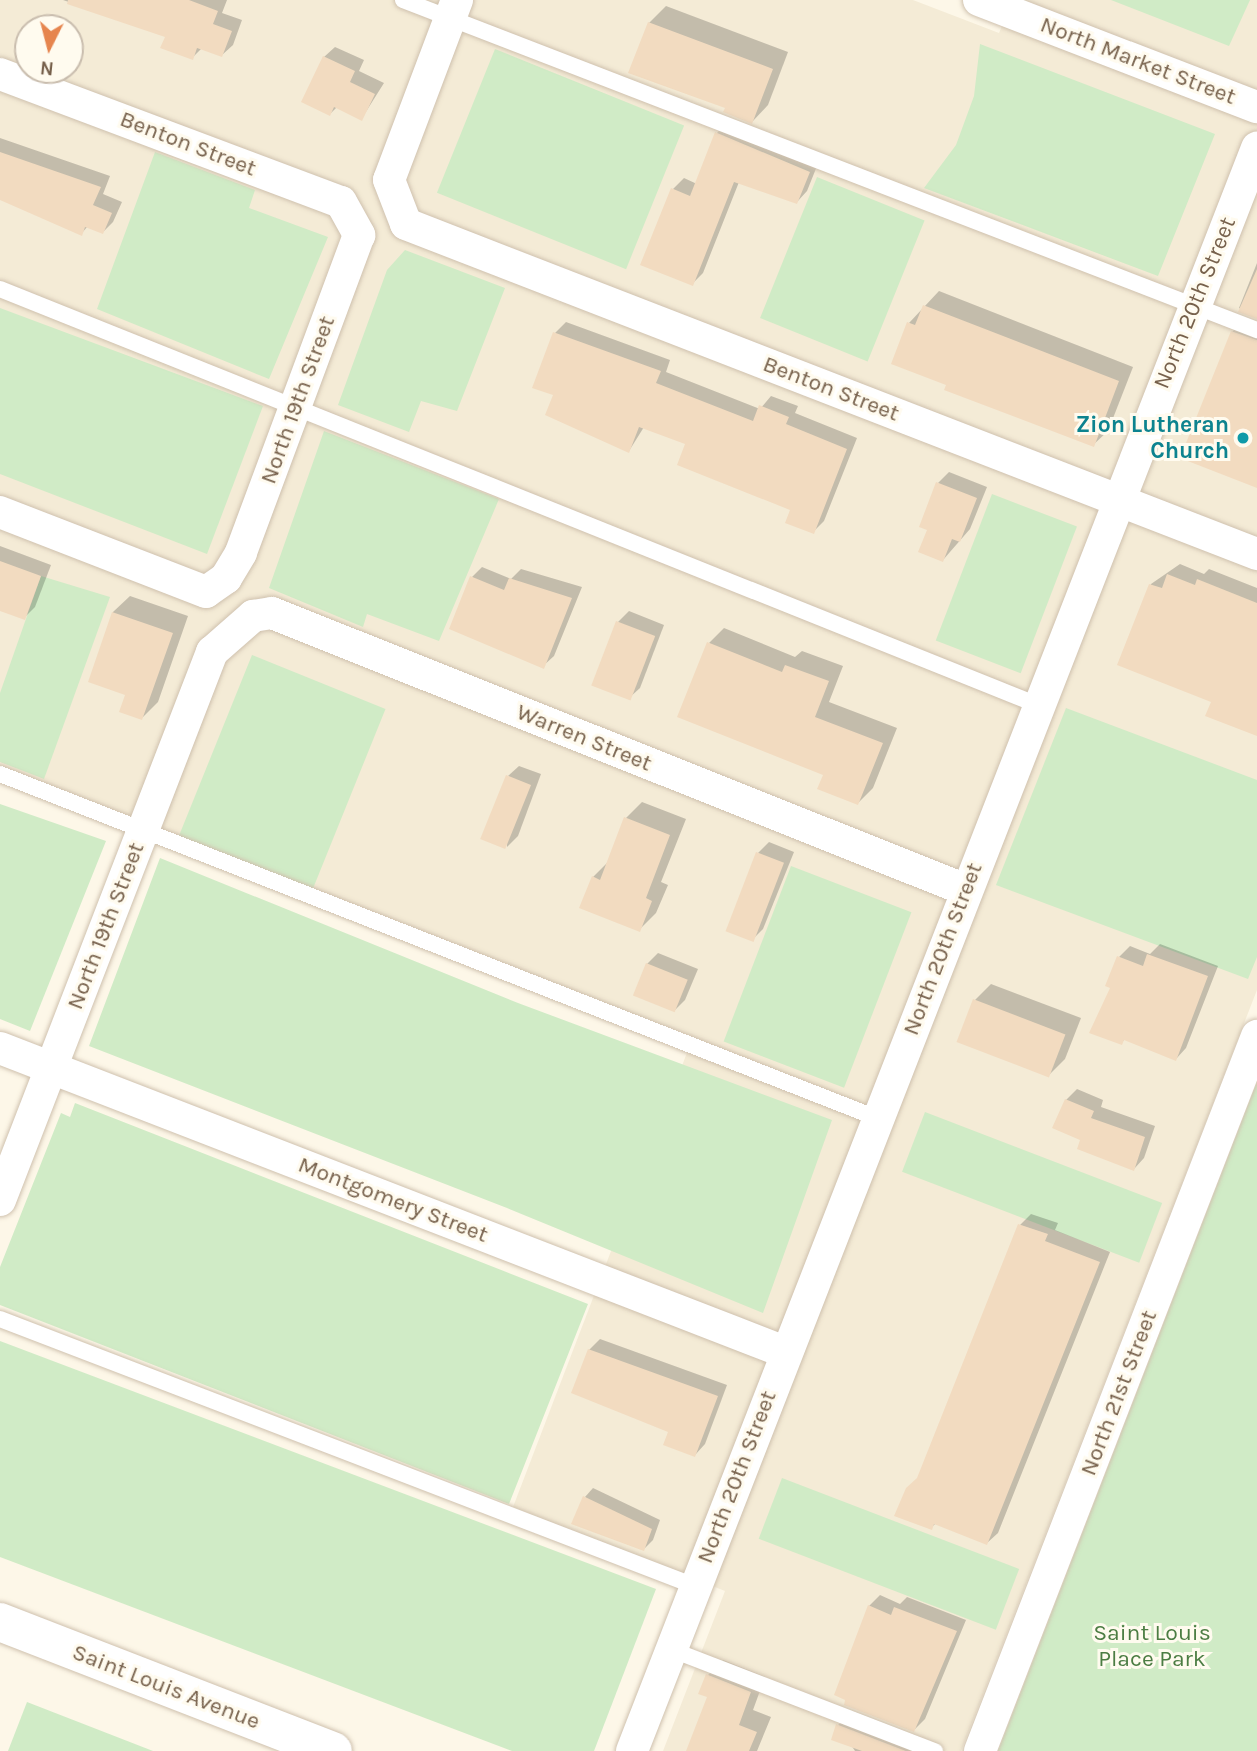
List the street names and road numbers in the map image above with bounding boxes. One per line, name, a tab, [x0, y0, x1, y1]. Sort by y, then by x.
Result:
street label: North Market Street	[1036, 11, 1240, 111]
street label: Benton Street	[116, 105, 260, 183]
street label: North 20th Street	[1148, 213, 1242, 393]
street label: North 19th Street	[255, 312, 341, 488]
street label: Benton Street	[759, 350, 903, 428]
street label: Warren Street	[512, 698, 656, 778]
street label: North 19th Street	[61, 839, 151, 1013]
street label: North 20th Street	[897, 859, 989, 1039]
street label: Montgomery Street	[294, 1151, 492, 1249]
street label: North 21st Street	[1075, 1306, 1163, 1480]
street label: North 20th Street	[691, 1387, 783, 1567]
street label: Saint Louis Avenue	[68, 1639, 264, 1735]

